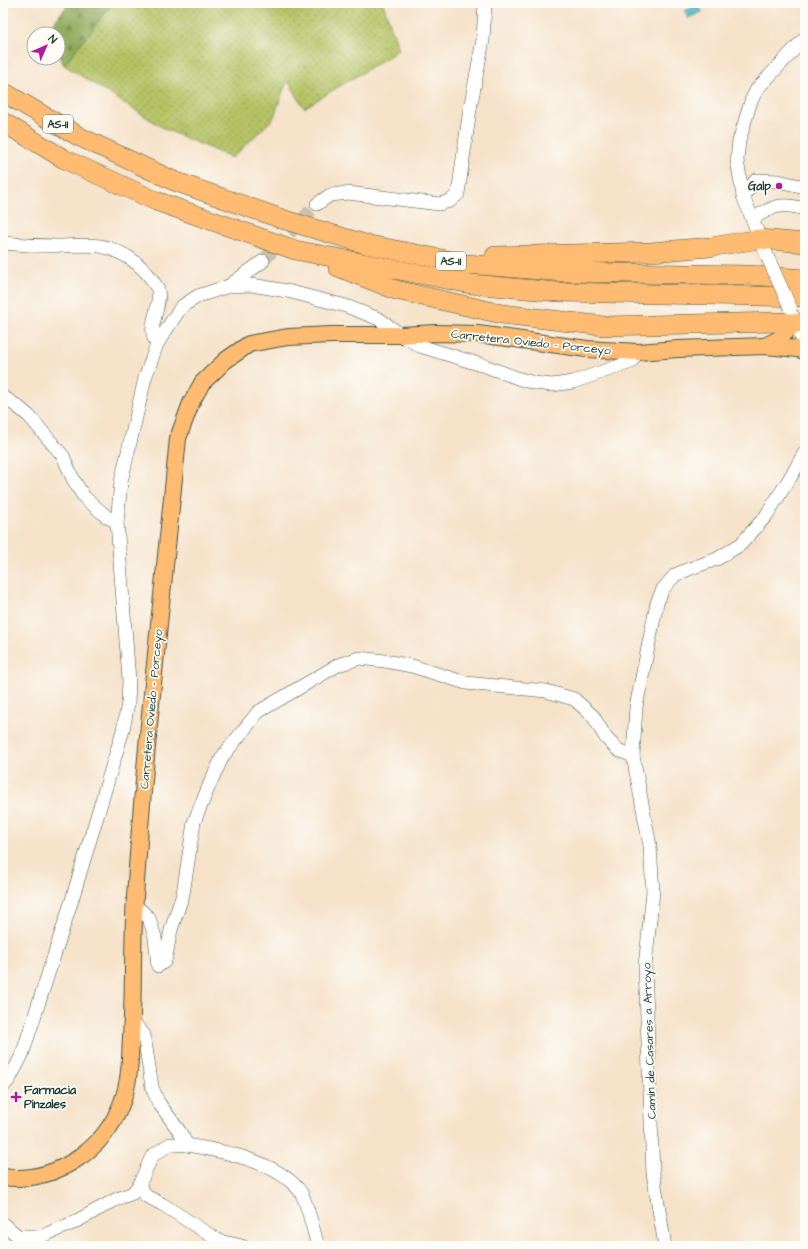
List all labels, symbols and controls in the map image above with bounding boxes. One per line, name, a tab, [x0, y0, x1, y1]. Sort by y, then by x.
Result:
north arrow	[26, 26, 66, 66]
text: N	[45, 32, 61, 47]
road number: AS-II	[43, 115, 73, 133]
place label: Galp	[748, 178, 771, 196]
marker: Galp	[774, 181, 784, 191]
road number: AS-II	[436, 252, 466, 270]
street label: Carretera Oviedo - Porceyo	[450, 326, 612, 360]
street label: Carretera Oviedo - Porceyo	[136, 628, 168, 790]
street label: Camín de Casares a Arroyo	[638, 962, 662, 1120]
place label: Farmacia Pinzales	[24, 1082, 77, 1113]
marker: Farmacia Pinzales	[11, 1092, 21, 1102]

